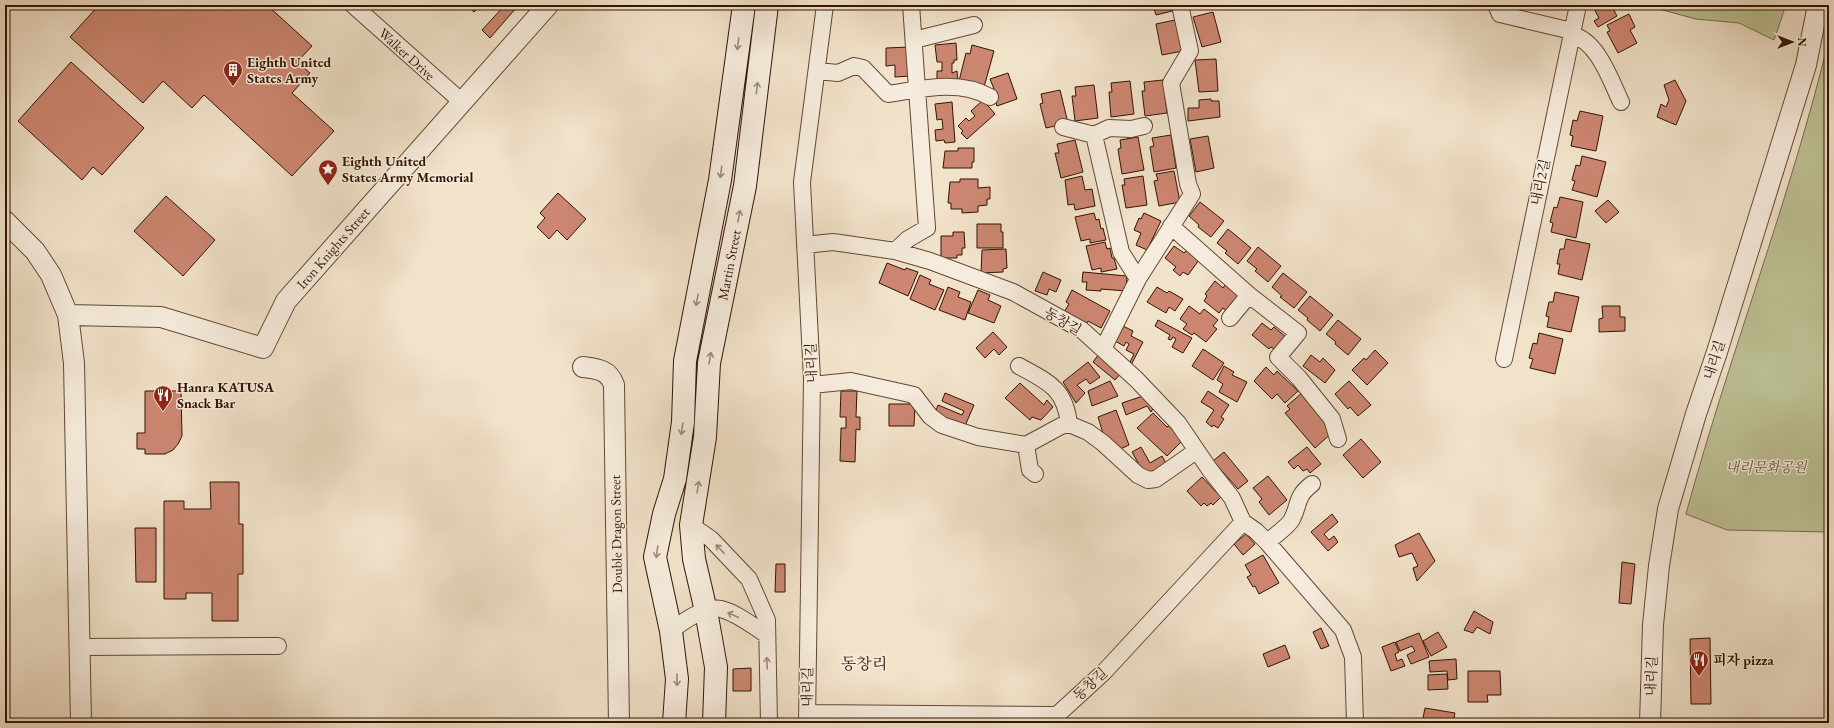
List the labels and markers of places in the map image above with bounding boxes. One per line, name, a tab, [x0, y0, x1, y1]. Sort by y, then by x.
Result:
place label: Eighth United States Army	[247, 53, 332, 87]
building icon: Eighth United States Army	[222, 59, 244, 87]
place label: Eighth United States Army Memorial	[342, 152, 473, 186]
place icon: Eighth United States Army Memorial	[317, 158, 339, 186]
place label: Hanra KATUSA Snack Bar	[177, 378, 275, 412]
restaurant icon: Hanra KATUSA Snack Bar	[152, 384, 174, 412]
restaurant icon: 피자 pizza	[1688, 649, 1710, 677]
place label: 피자 pizza	[1713, 651, 1774, 669]

